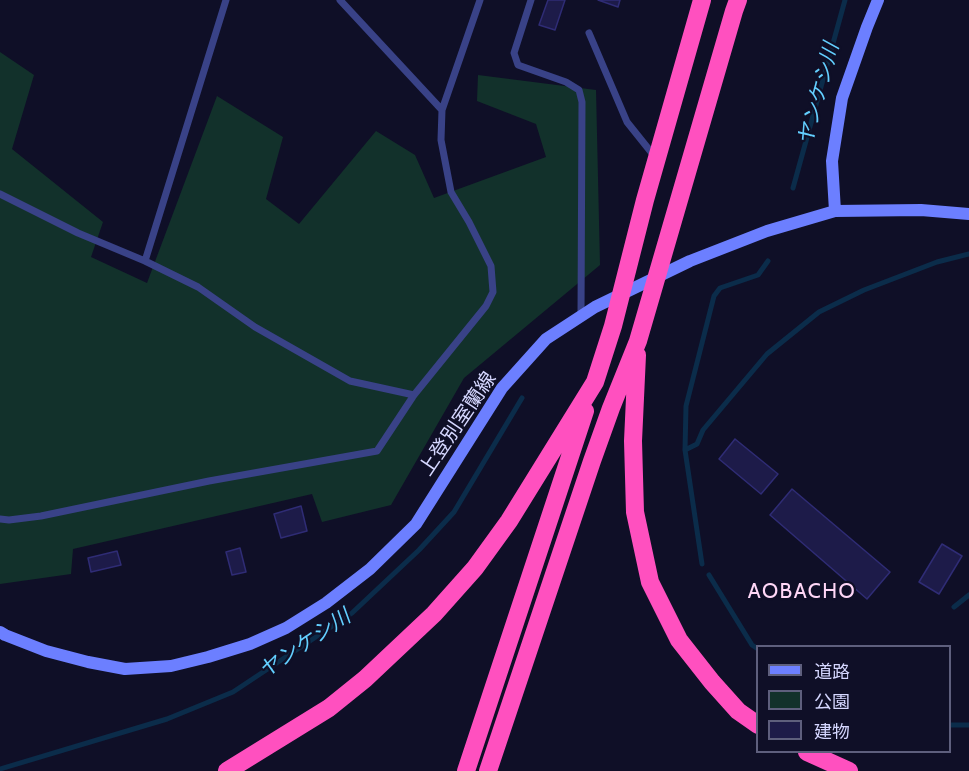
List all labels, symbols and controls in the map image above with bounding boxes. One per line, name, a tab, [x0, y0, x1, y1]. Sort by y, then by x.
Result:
water label: ヤンケシ川	[793, 40, 845, 148]
street label: 上登別室蘭線	[415, 368, 501, 480]
district label: AOBACHO	[748, 579, 856, 605]
water label: ヤンケシ川	[254, 604, 356, 684]
legend	[756, 645, 951, 753]
text: 道路	[814, 661, 850, 683]
text: 公園	[814, 691, 850, 713]
text: 建物	[814, 721, 850, 743]

